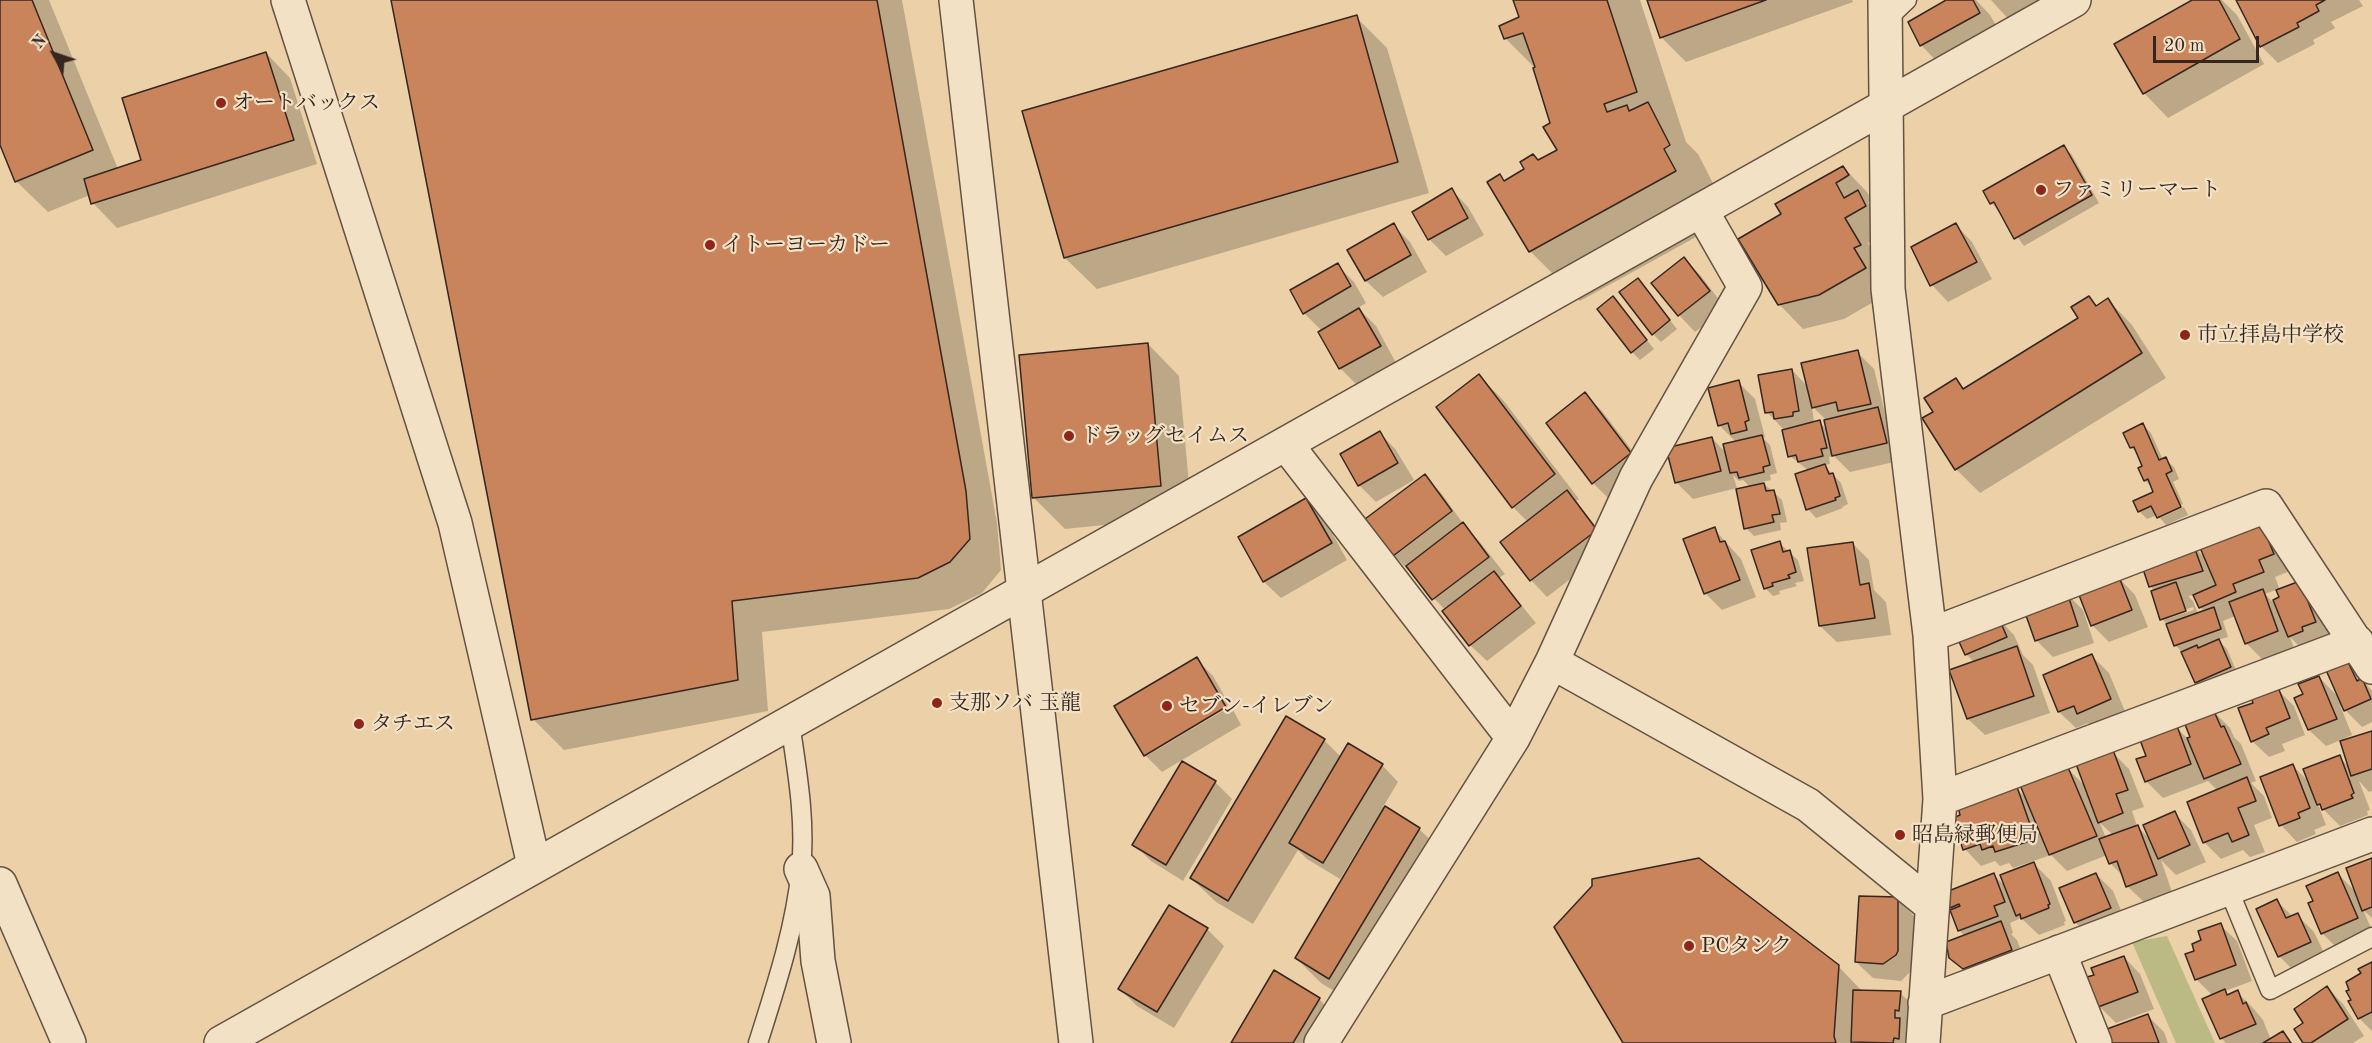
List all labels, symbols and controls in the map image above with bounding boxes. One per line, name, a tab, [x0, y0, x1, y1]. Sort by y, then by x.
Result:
north arrow	[24, 24, 84, 84]
scale bar	[2156, 24, 2262, 62]
text: N	[30, 33, 50, 52]
text: 20 m	[2164, 37, 2204, 55]
place label: オートバックス	[233, 90, 380, 116]
marker: オートバックス	[214, 96, 228, 110]
place label: ファミリーマート	[2053, 177, 2221, 203]
marker: ファミリーマート	[2034, 183, 2048, 197]
place label: イトーヨーカドー	[722, 232, 890, 258]
marker: イトーヨーカドー	[703, 238, 717, 252]
place label: 市立拝島中学校	[2197, 322, 2344, 348]
marker: 市立拝島中学校	[2178, 328, 2192, 342]
place label: ドラッグセイムス	[1081, 423, 1249, 449]
marker: ドラッグセイムス	[1062, 429, 1076, 443]
place label: 支那ソバ 玉龍	[949, 690, 1081, 716]
place label: セブン-イレブン	[1179, 693, 1334, 719]
marker: 支那ソバ 玉龍	[930, 696, 944, 710]
marker: セブン-イレブン	[1160, 699, 1174, 713]
place label: タチエス	[371, 711, 455, 737]
marker: タチエス	[352, 717, 366, 731]
place label: 昭島緑郵便局	[1912, 822, 2038, 848]
marker: 昭島緑郵便局	[1893, 828, 1907, 842]
place label: PCタンク	[1701, 933, 1792, 959]
marker: PCタンク	[1682, 939, 1696, 953]

